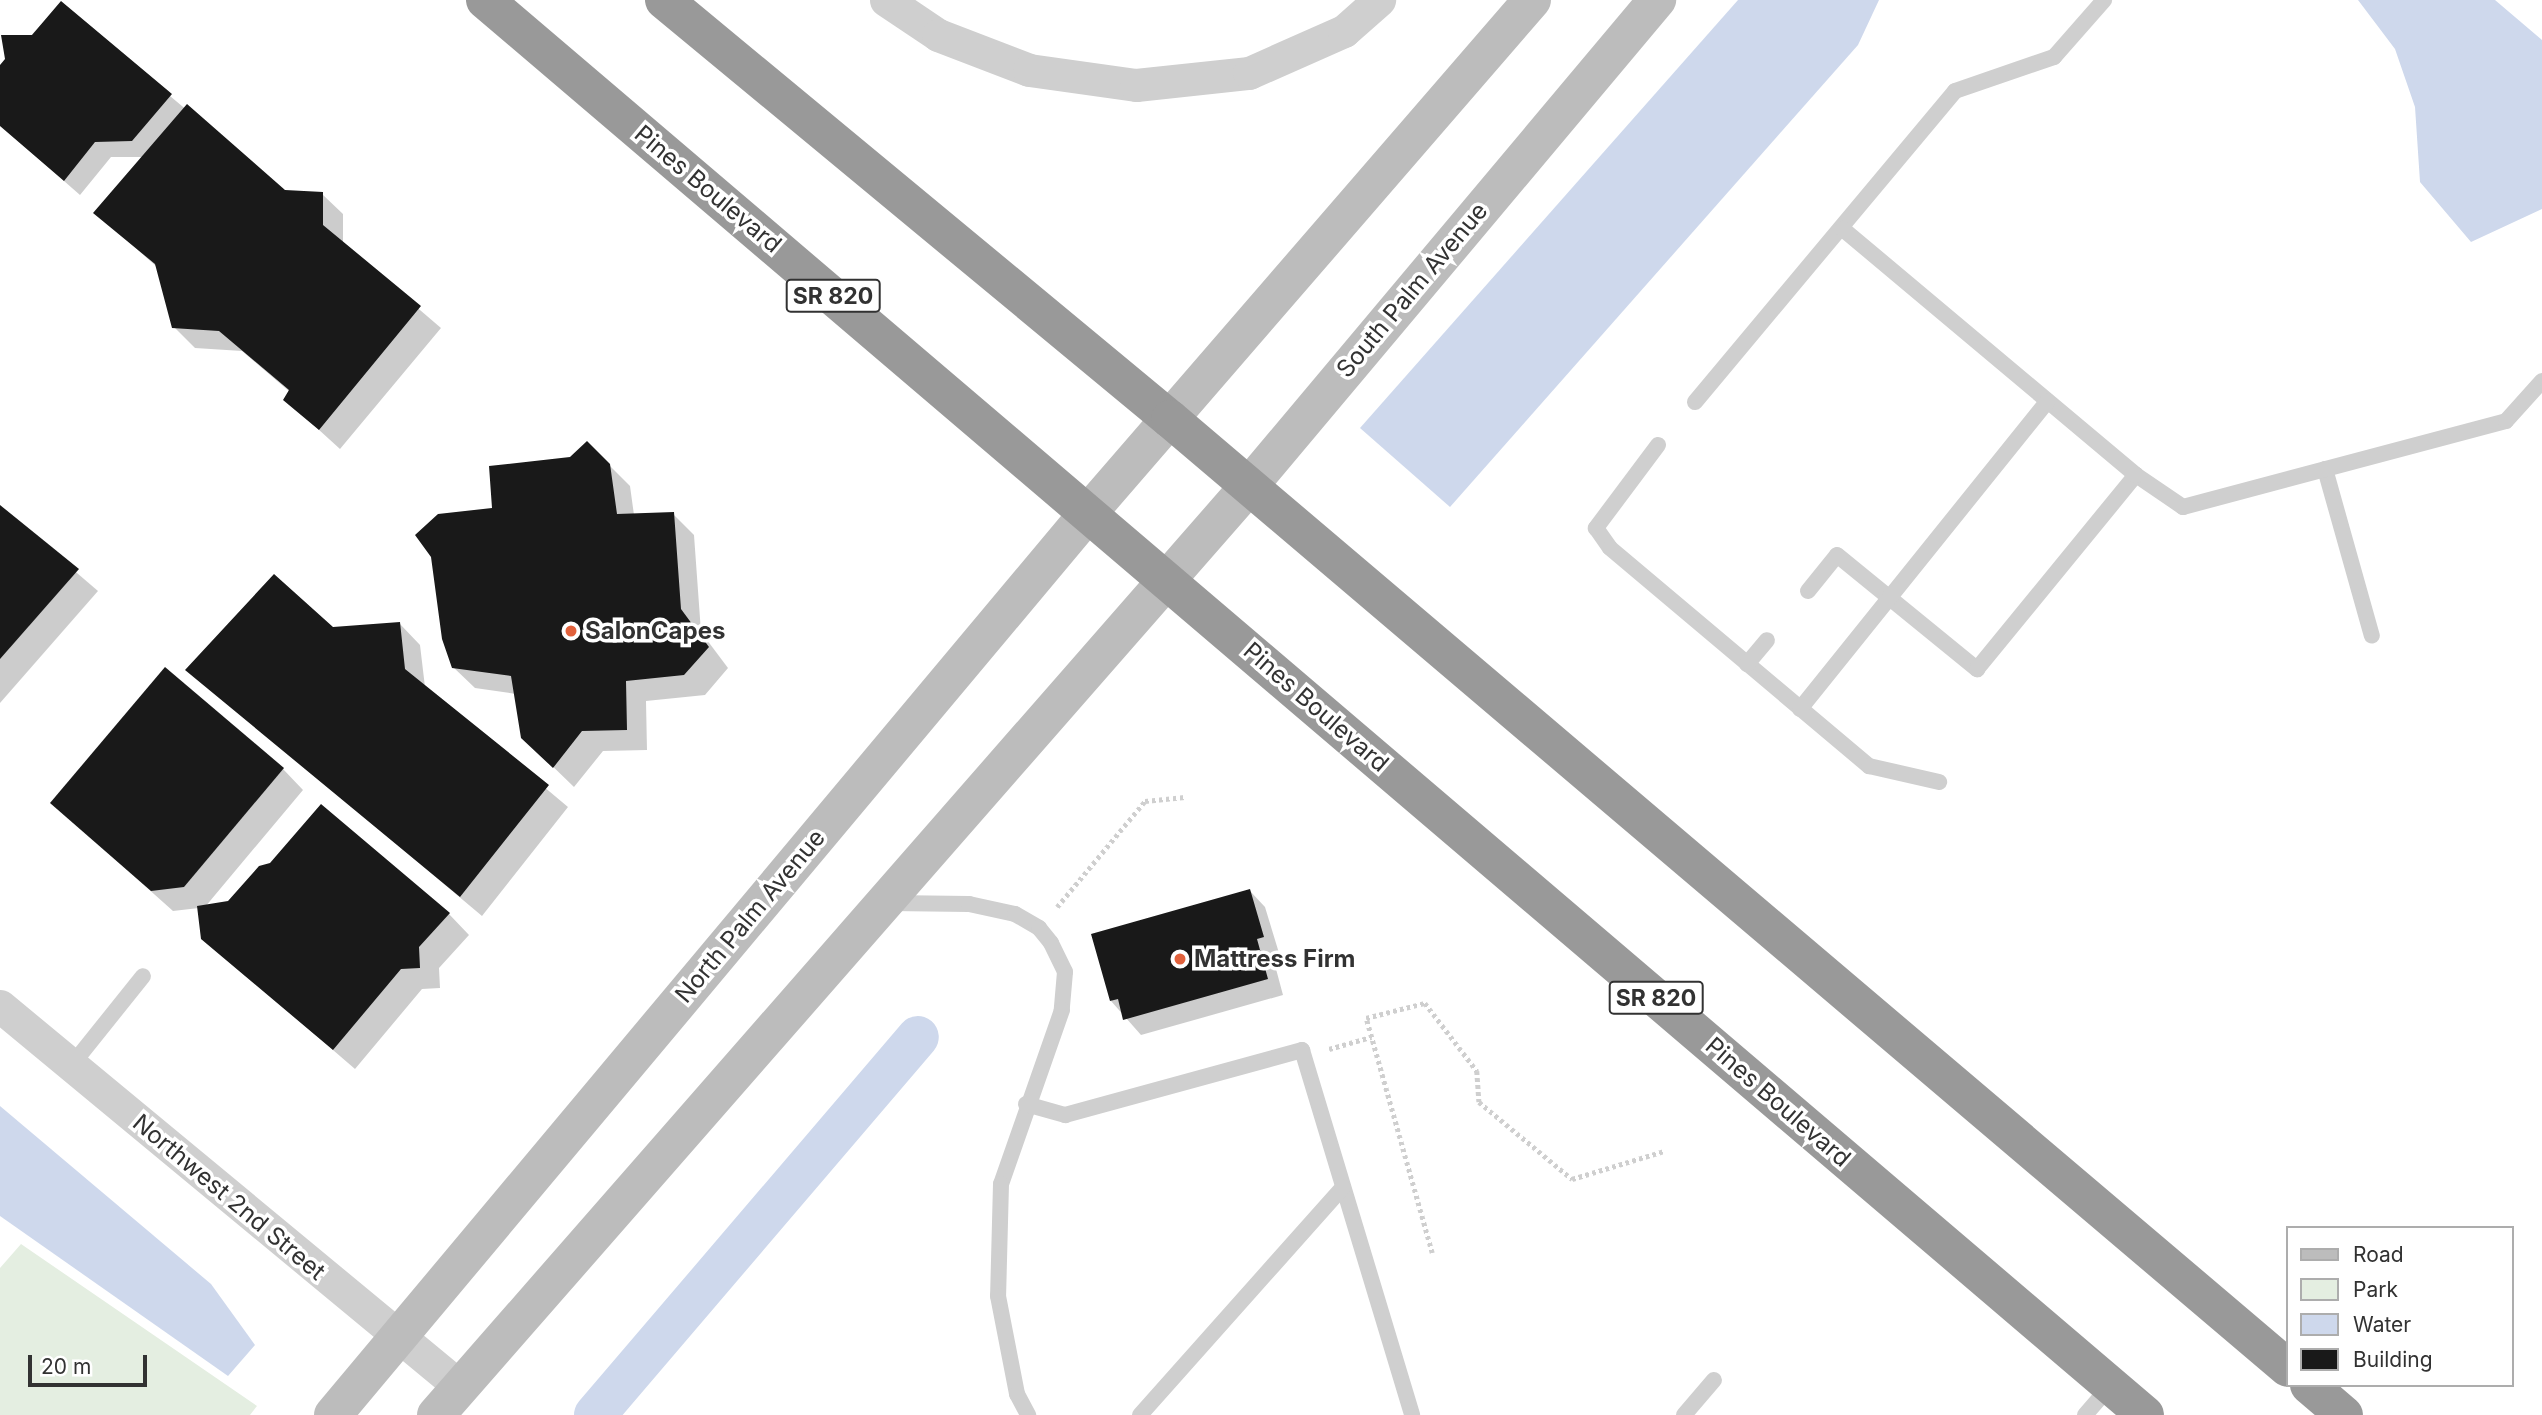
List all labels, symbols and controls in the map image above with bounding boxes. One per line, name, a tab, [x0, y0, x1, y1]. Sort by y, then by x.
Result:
street label: Pines Boulevard	[629, 119, 787, 259]
street label: South Palm Avenue	[1330, 197, 1494, 383]
road number: SR 820	[784, 276, 882, 316]
place label: SalonCapes	[585, 617, 725, 645]
marker: SalonCapes	[563, 623, 579, 639]
street label: Pines Boulevard	[1238, 636, 1394, 778]
street label: North Palm Avenue	[669, 823, 831, 1009]
place label: Mattress Firm	[1194, 945, 1356, 973]
marker: Mattress Firm	[1172, 951, 1188, 967]
road number: SR 820	[1607, 979, 1705, 1018]
street label: Pines Boulevard	[1700, 1031, 1856, 1173]
street label: Northwest 2nd Street	[127, 1108, 331, 1286]
legend	[2286, 1226, 2514, 1387]
text: Road	[2353, 1242, 2404, 1267]
text: Park	[2353, 1277, 2398, 1302]
text: Water	[2353, 1312, 2411, 1337]
scale bar	[32, 1342, 150, 1386]
text: Building	[2353, 1347, 2433, 1372]
text: 20 m	[41, 1354, 91, 1379]

